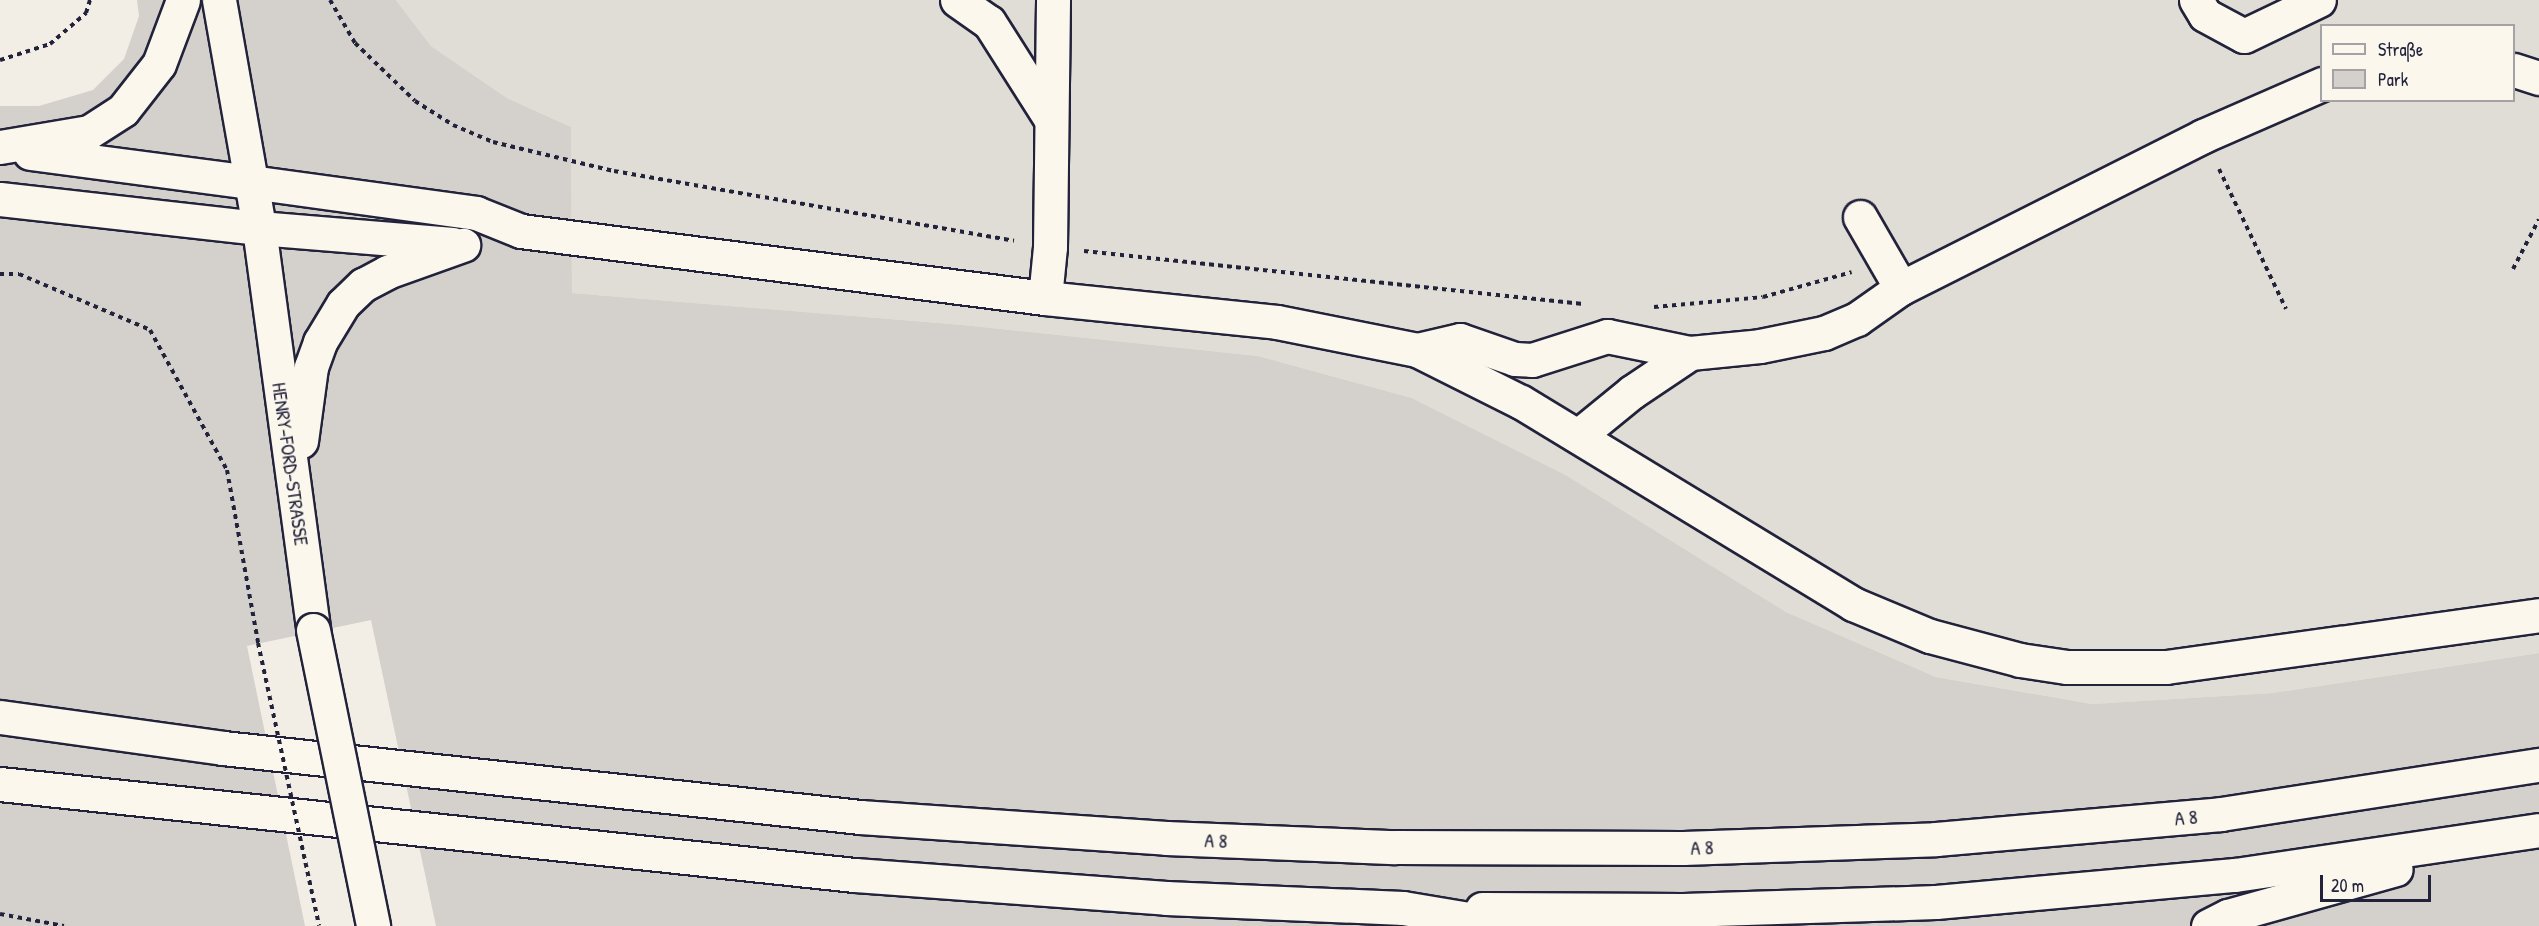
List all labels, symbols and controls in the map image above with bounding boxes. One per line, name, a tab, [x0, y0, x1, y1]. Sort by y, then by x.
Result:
legend	[2320, 24, 2515, 102]
text: Straße	[2378, 37, 2423, 62]
text: Park	[2378, 67, 2408, 92]
street label: HENRY-FORD-STRASSE	[268, 381, 314, 547]
street label: A 8	[2173, 804, 2199, 830]
street label: A 8	[1204, 828, 1228, 852]
street label: A 8	[1690, 835, 1714, 859]
scale bar	[2323, 863, 2434, 901]
text: 20 m	[2331, 873, 2364, 898]

